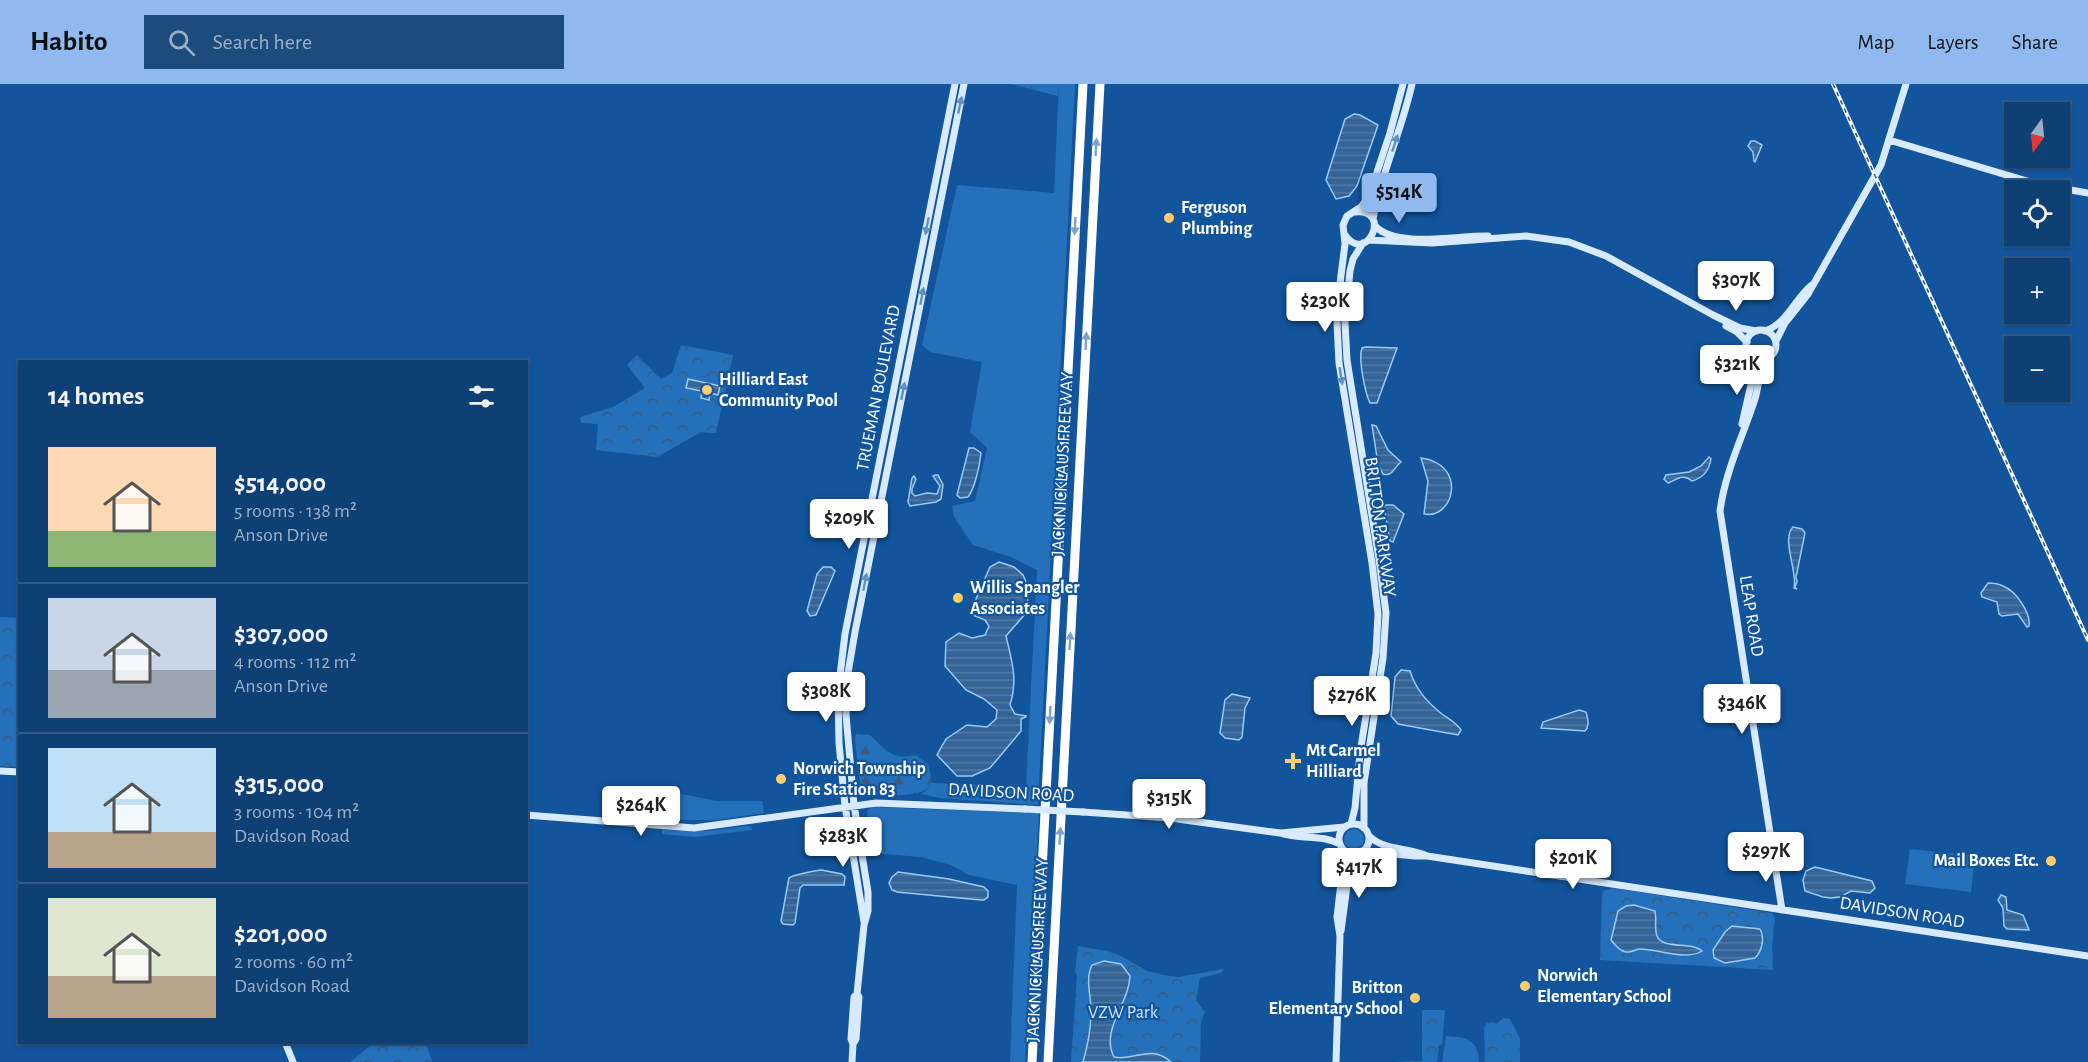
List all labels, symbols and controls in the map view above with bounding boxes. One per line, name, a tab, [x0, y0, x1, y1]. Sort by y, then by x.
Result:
search box	[144, 15, 564, 69]
icon: search	[165, 26, 198, 59]
text: Habito	[30, 28, 108, 56]
text: Search here	[213, 31, 312, 53]
text: Map	[1858, 32, 1894, 53]
text: Layers	[1927, 32, 1978, 53]
text: Share	[2011, 32, 2058, 53]
one-way arrow	[956, 95, 965, 114]
north arrow	[2004, 102, 2070, 168]
map controls	[2004, 102, 2070, 402]
one-way arrow	[1391, 134, 1401, 152]
one-way arrow	[1092, 137, 1101, 156]
pin: $514K	[1357, 173, 1441, 224]
button: locate	[2004, 180, 2070, 246]
text: $514K	[1376, 182, 1422, 202]
place label: Ferguson Plumbing	[1181, 199, 1253, 238]
marker: Ferguson Plumbing	[1162, 211, 1176, 225]
one-way arrow	[922, 217, 931, 236]
one-way arrow	[1071, 217, 1080, 236]
button: +	[2004, 258, 2070, 324]
pin: $307K	[1694, 261, 1778, 312]
text: $307K	[1712, 270, 1760, 290]
pin: $230K	[1283, 282, 1367, 333]
one-way arrow	[918, 287, 927, 306]
text: $230K	[1300, 291, 1350, 311]
street label: TRUEMAN BOULEVARD	[854, 304, 904, 472]
one-way arrow	[1082, 332, 1091, 351]
button: −	[2004, 336, 2070, 402]
pin: $321K	[1695, 345, 1779, 396]
text: $321K	[1714, 354, 1760, 374]
one-way arrow	[1337, 367, 1346, 386]
place label: Hilliard East Community Pool	[719, 371, 838, 410]
street label: JACK NICKLAUS FREEWAY	[1049, 371, 1077, 556]
icon: filters	[465, 380, 498, 413]
one-way arrow	[899, 381, 908, 400]
text: 14 homes	[48, 383, 144, 409]
marker: Hilliard East Community Pool	[700, 383, 714, 397]
street label: BRITTON PARKWAY	[1361, 456, 1399, 599]
text: $514,000	[234, 470, 326, 496]
icon: home	[96, 471, 168, 543]
pin: $209K	[807, 499, 891, 550]
text: 5 rooms · 138 m²	[234, 501, 357, 521]
text: $209K	[824, 508, 874, 528]
text: Anson Drive	[234, 525, 328, 545]
one-way arrow	[860, 573, 870, 591]
street label: LEAP ROAD	[1736, 574, 1766, 658]
place label: Willis Spangler Associates	[970, 579, 1080, 618]
marker: Willis Spangler Associates	[951, 591, 965, 605]
text: $307,000	[234, 621, 328, 647]
icon: home	[96, 622, 168, 694]
one-way arrow	[1066, 632, 1075, 651]
text: 4 rooms · 112 m²	[234, 652, 357, 672]
pin: $308K	[784, 672, 868, 723]
text: Anson Drive	[234, 676, 328, 696]
pin: $276K	[1310, 676, 1394, 727]
text: $308K	[801, 681, 851, 701]
pin: $346K	[1700, 684, 1784, 735]
text: $276K	[1328, 685, 1376, 705]
text: $346K	[1717, 693, 1767, 713]
one-way arrow	[1045, 705, 1054, 724]
place label: Mt Carmel Hilliard	[1306, 742, 1381, 781]
marker: Mt Carmel Hilliard	[1284, 752, 1302, 770]
place label: Norwich Township Fire Station 83	[793, 760, 926, 799]
text: $315,000	[234, 771, 324, 797]
icon: home	[96, 772, 168, 844]
marker: Norwich Township Fire Station 83	[774, 772, 788, 786]
pin: $315K	[1127, 779, 1211, 830]
street label: DAVIDSON ROAD	[948, 781, 1074, 805]
pin: $264K	[599, 786, 683, 837]
text: $315K	[1146, 788, 1192, 808]
text: $264K	[616, 795, 666, 815]
text: 3 rooms · 104 m²	[234, 802, 359, 822]
pin: $283K	[801, 817, 885, 868]
text: Davidson Road	[234, 826, 350, 846]
text: $283K	[819, 826, 867, 846]
one-way arrow	[1056, 826, 1065, 845]
pin: $297K	[1724, 832, 1808, 883]
pin: $201K	[1531, 839, 1615, 890]
text: $297K	[1742, 841, 1790, 861]
pin: $417K	[1317, 848, 1401, 899]
text: $201K	[1549, 848, 1597, 868]
place label: Mail Boxes Etc.	[1933, 852, 2039, 870]
marker: Mail Boxes Etc.	[2044, 854, 2058, 868]
street label: JACK NICKLAUS FREEWAY	[1024, 857, 1052, 1042]
text: $417K	[1336, 857, 1382, 877]
street label: DAVIDSON ROAD	[1838, 894, 1966, 932]
text: $201,000	[234, 921, 327, 947]
icon: home	[96, 922, 168, 994]
text: 2 rooms · 60 m²	[234, 952, 353, 972]
place label: Norwich Elementary School	[1537, 967, 1672, 1006]
text: Davidson Road	[234, 976, 350, 996]
place label: Britton Elementary School	[1268, 979, 1403, 1018]
marker: Norwich Elementary School	[1518, 979, 1532, 993]
marker: Britton Elementary School	[1408, 991, 1422, 1005]
park label: VZW Park	[1088, 1004, 1159, 1022]

